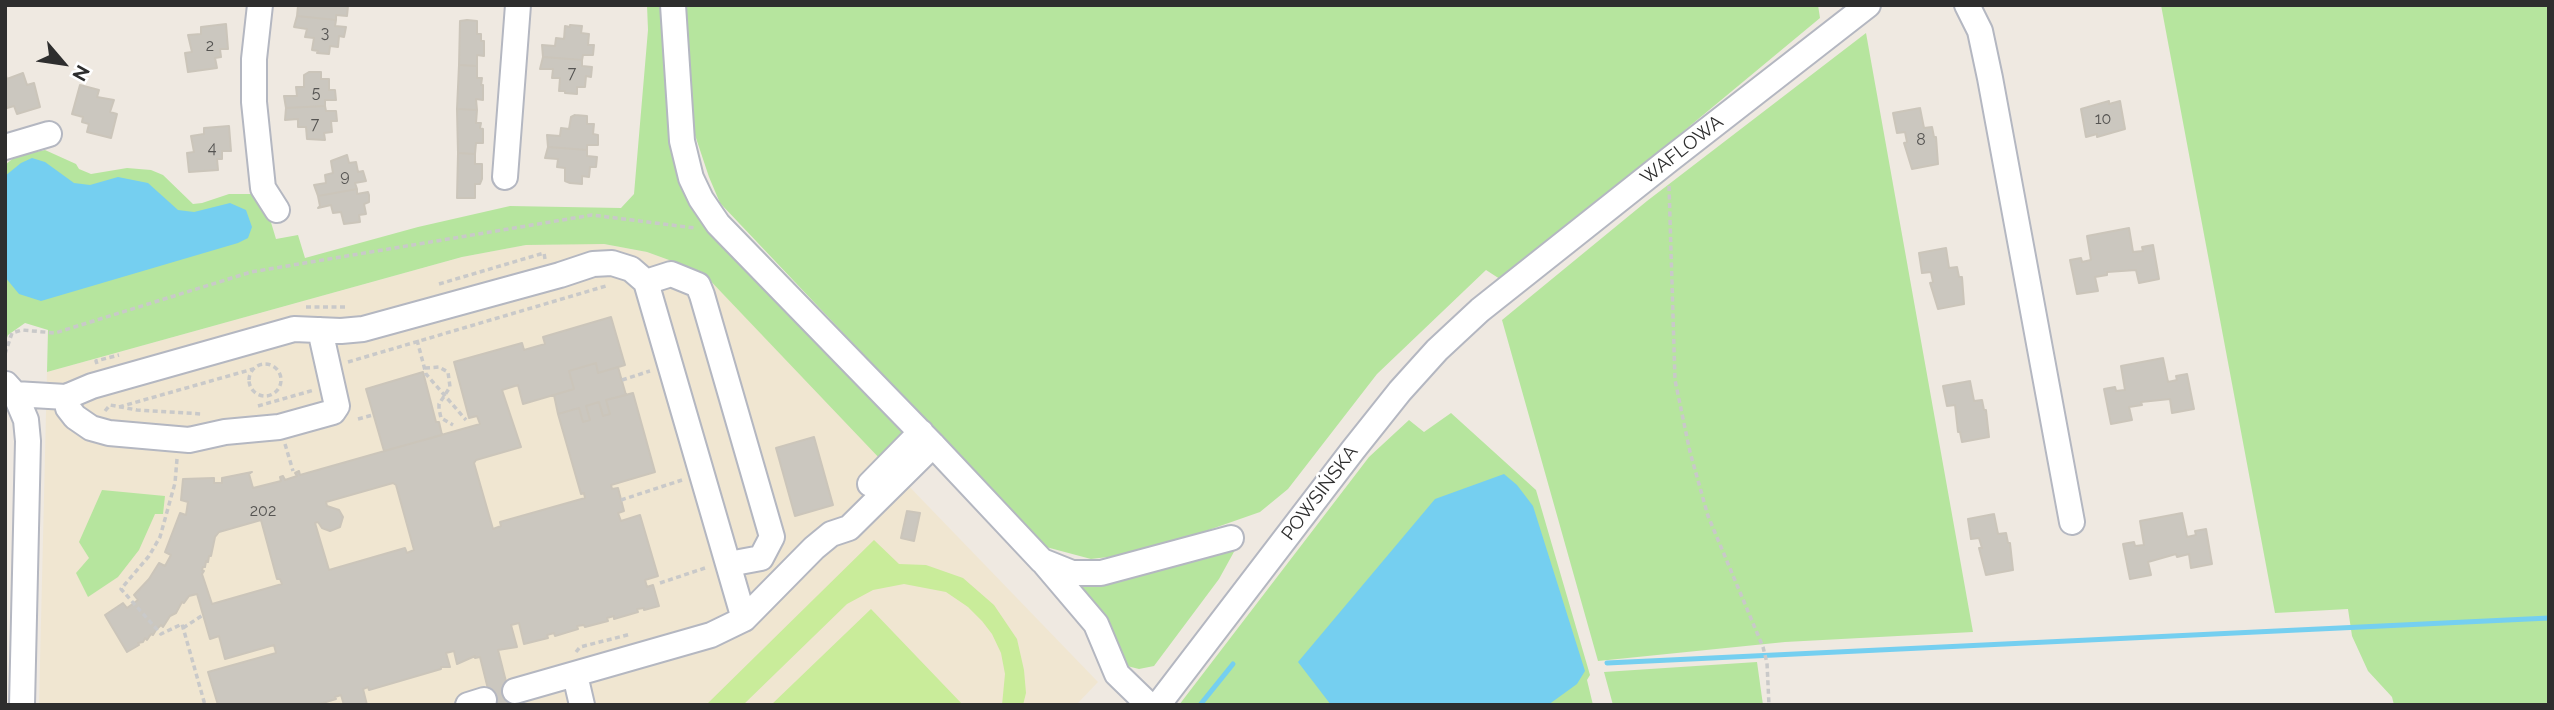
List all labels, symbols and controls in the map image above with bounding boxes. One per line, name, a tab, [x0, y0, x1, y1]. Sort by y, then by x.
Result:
house number: 3	[321, 23, 329, 43]
north arrow	[28, 28, 98, 98]
house number: 2	[206, 36, 214, 56]
text: N	[68, 62, 95, 85]
house number: 7	[568, 63, 576, 83]
house number: 5	[312, 83, 320, 103]
house number: 10	[2095, 109, 2111, 129]
street label: WAFLOWA	[1636, 111, 1728, 189]
house number: 7	[311, 114, 319, 134]
house number: 8	[1916, 130, 1926, 150]
house number: 4	[208, 138, 216, 158]
house number: 9	[340, 166, 350, 186]
street label: POWSIŃSKA	[1277, 441, 1363, 545]
house number: 202	[250, 501, 276, 521]

